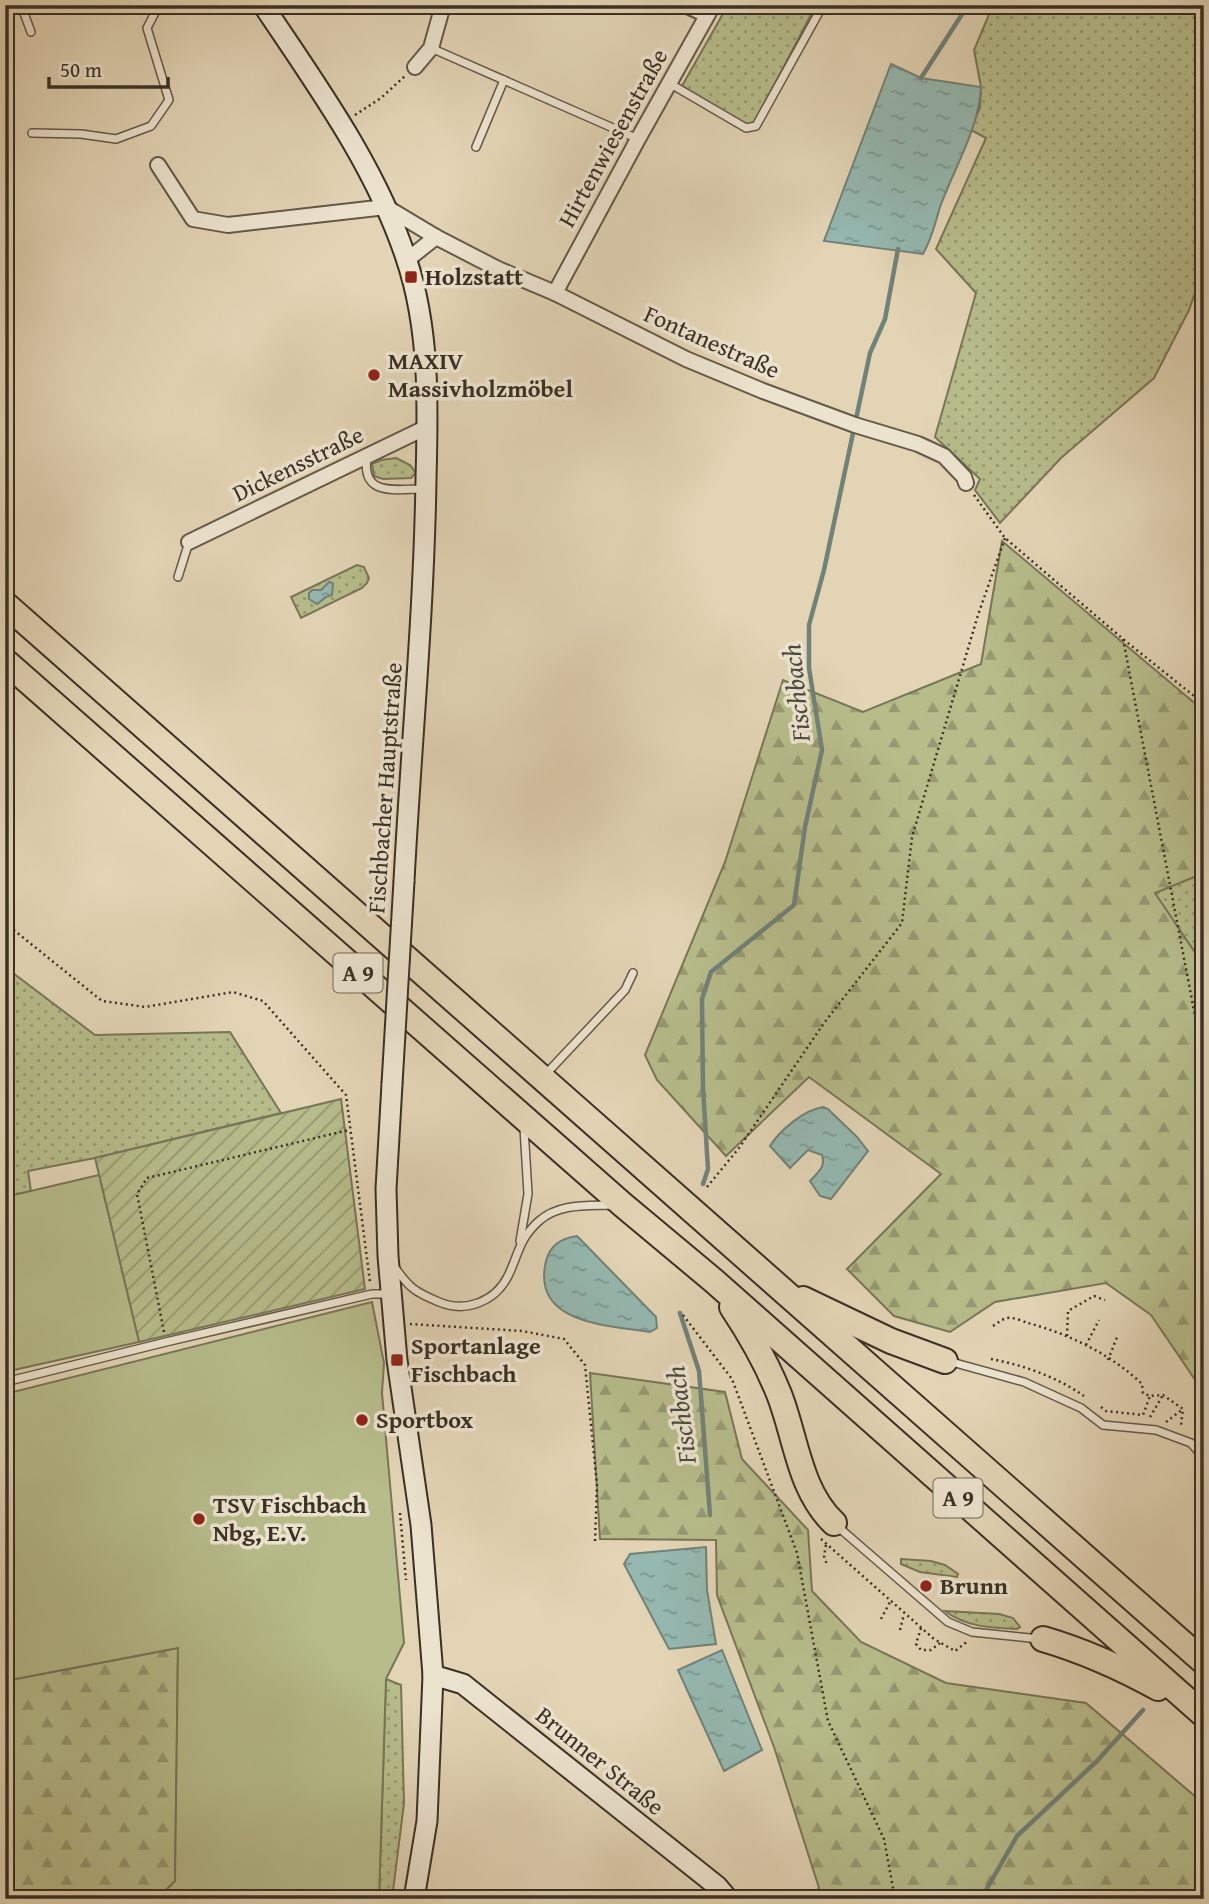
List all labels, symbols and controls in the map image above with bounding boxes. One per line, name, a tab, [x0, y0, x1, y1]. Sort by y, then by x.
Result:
street label: Hirtenwiesenstraße	[549, 42, 676, 233]
scale bar	[49, 46, 168, 90]
text: 50 m	[60, 54, 102, 85]
place label: Holzstatt	[425, 259, 523, 294]
marker: Holzstatt	[403, 269, 419, 285]
street label: Fontanestraße	[639, 296, 786, 387]
place label: MAXIV Massivholzmöbel	[388, 343, 573, 406]
marker: MAXIV Massivholzmöbel	[366, 367, 382, 383]
street label: Dickensstraße	[226, 417, 369, 510]
water label: Fischbach	[771, 642, 820, 745]
street label: Fischbacher Hauptstraße	[358, 661, 411, 915]
road number: A 9	[334, 954, 382, 992]
place label: Sportanlage Fischbach	[411, 1328, 541, 1391]
marker: Sportanlage Fischbach	[389, 1352, 405, 1368]
water label: Fischbach	[655, 1364, 706, 1467]
place label: Sportbox	[376, 1402, 474, 1437]
marker: Sportbox	[354, 1412, 370, 1428]
road number: A 9	[934, 1478, 982, 1518]
place label: TSV Fischbach Nbg, E.V.	[213, 1487, 366, 1550]
marker: TSV Fischbach Nbg, E.V.	[191, 1511, 207, 1527]
place label: Brunn	[940, 1568, 1008, 1603]
marker: Brunn	[918, 1578, 934, 1594]
street label: Brunner Straße	[529, 1698, 672, 1823]

